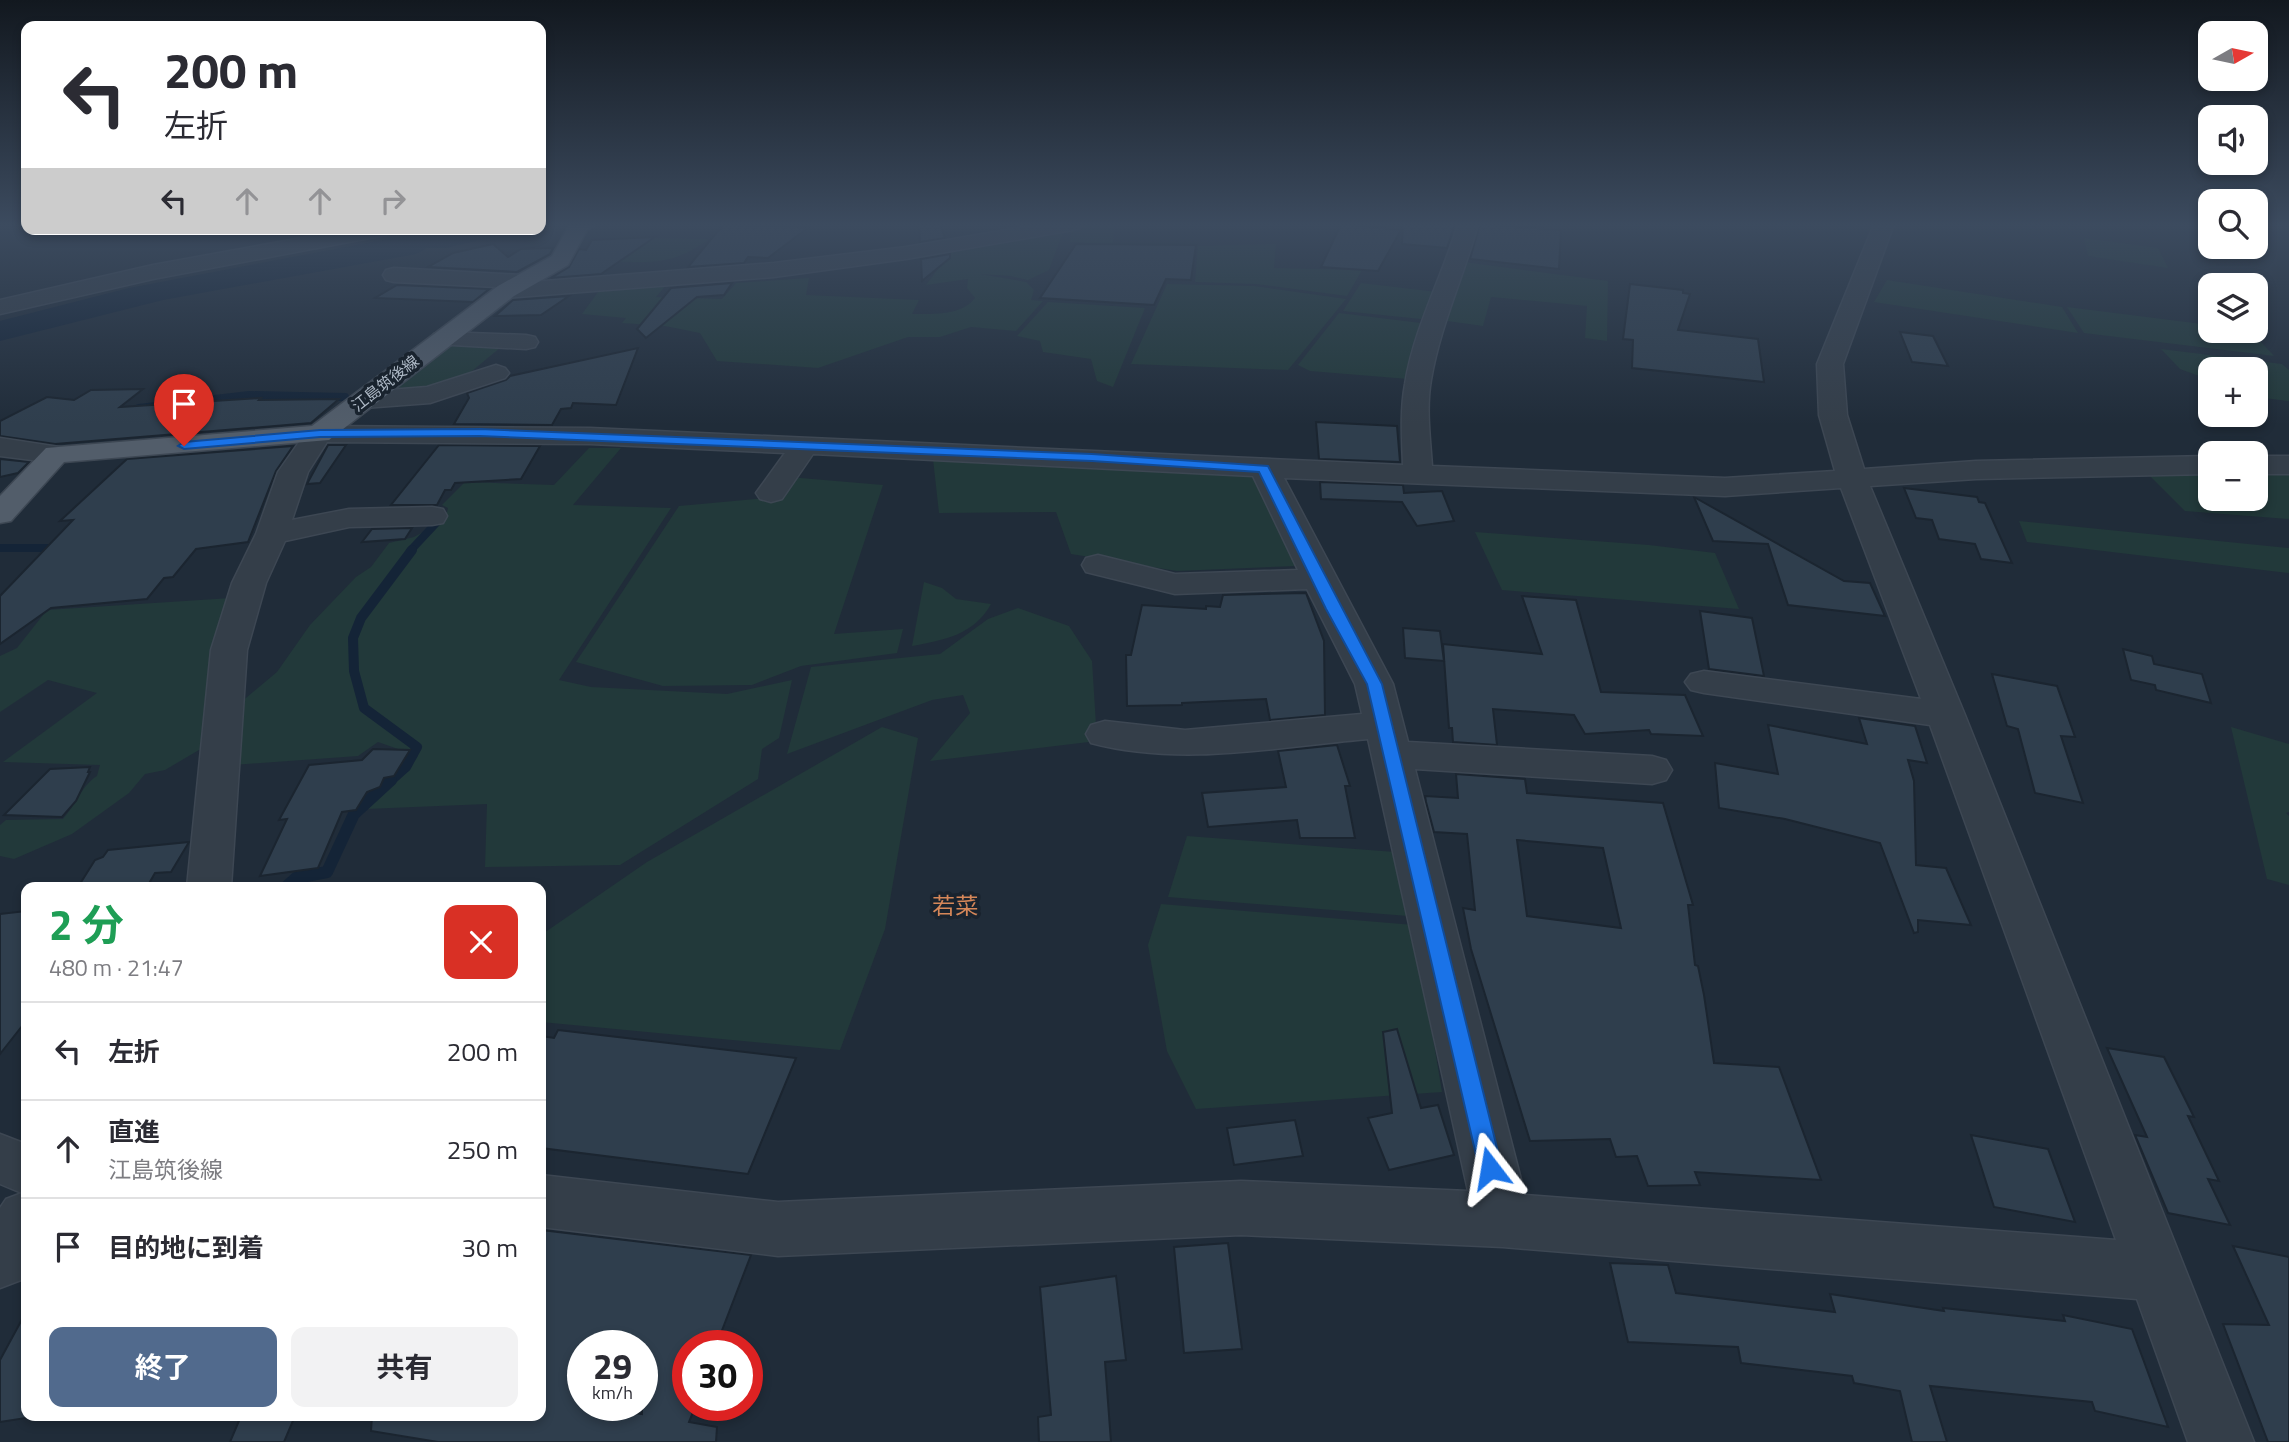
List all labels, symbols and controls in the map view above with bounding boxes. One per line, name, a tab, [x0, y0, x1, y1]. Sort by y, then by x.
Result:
north arrow	[2198, 21, 2268, 91]
map controls	[2198, 21, 2268, 511]
text: 200 m	[164, 32, 298, 107]
icon: left	[49, 49, 140, 140]
text: 左折	[164, 101, 228, 149]
button: sound	[2198, 105, 2268, 175]
icon: left	[155, 182, 193, 220]
icon: ahead	[228, 182, 266, 220]
icon: ahead	[301, 182, 339, 220]
icon: right	[374, 182, 412, 220]
button: search	[2198, 189, 2268, 259]
button: layers	[2198, 273, 2268, 343]
street label: 江島筑後線	[346, 349, 424, 417]
button: +	[2198, 357, 2268, 427]
pin	[154, 374, 214, 446]
icon: arrive	[165, 385, 203, 423]
button: −	[2198, 441, 2268, 511]
district label: 若菜	[932, 888, 978, 923]
text: 2 分	[49, 892, 124, 956]
button: close	[444, 905, 518, 979]
text: 480 m · 21:47	[49, 950, 184, 985]
icon: left	[49, 1032, 87, 1070]
text: 左折	[108, 1032, 160, 1071]
text: 200 m	[447, 1032, 518, 1071]
text: 直進	[108, 1112, 160, 1151]
icon: ahead	[49, 1130, 87, 1168]
text: 250 m	[447, 1130, 518, 1169]
position arrow	[1453, 1131, 1527, 1205]
text: 江島筑後線	[108, 1152, 223, 1187]
icon: arrive	[49, 1228, 87, 1266]
text: 目的地に到着	[108, 1228, 264, 1267]
text: 30 m	[461, 1228, 518, 1267]
button: 終了	[49, 1327, 277, 1407]
button: 共有	[291, 1327, 518, 1407]
speed limit sign: 30	[672, 1330, 763, 1421]
text: 29	[593, 1339, 632, 1393]
text: km/h	[592, 1379, 633, 1406]

